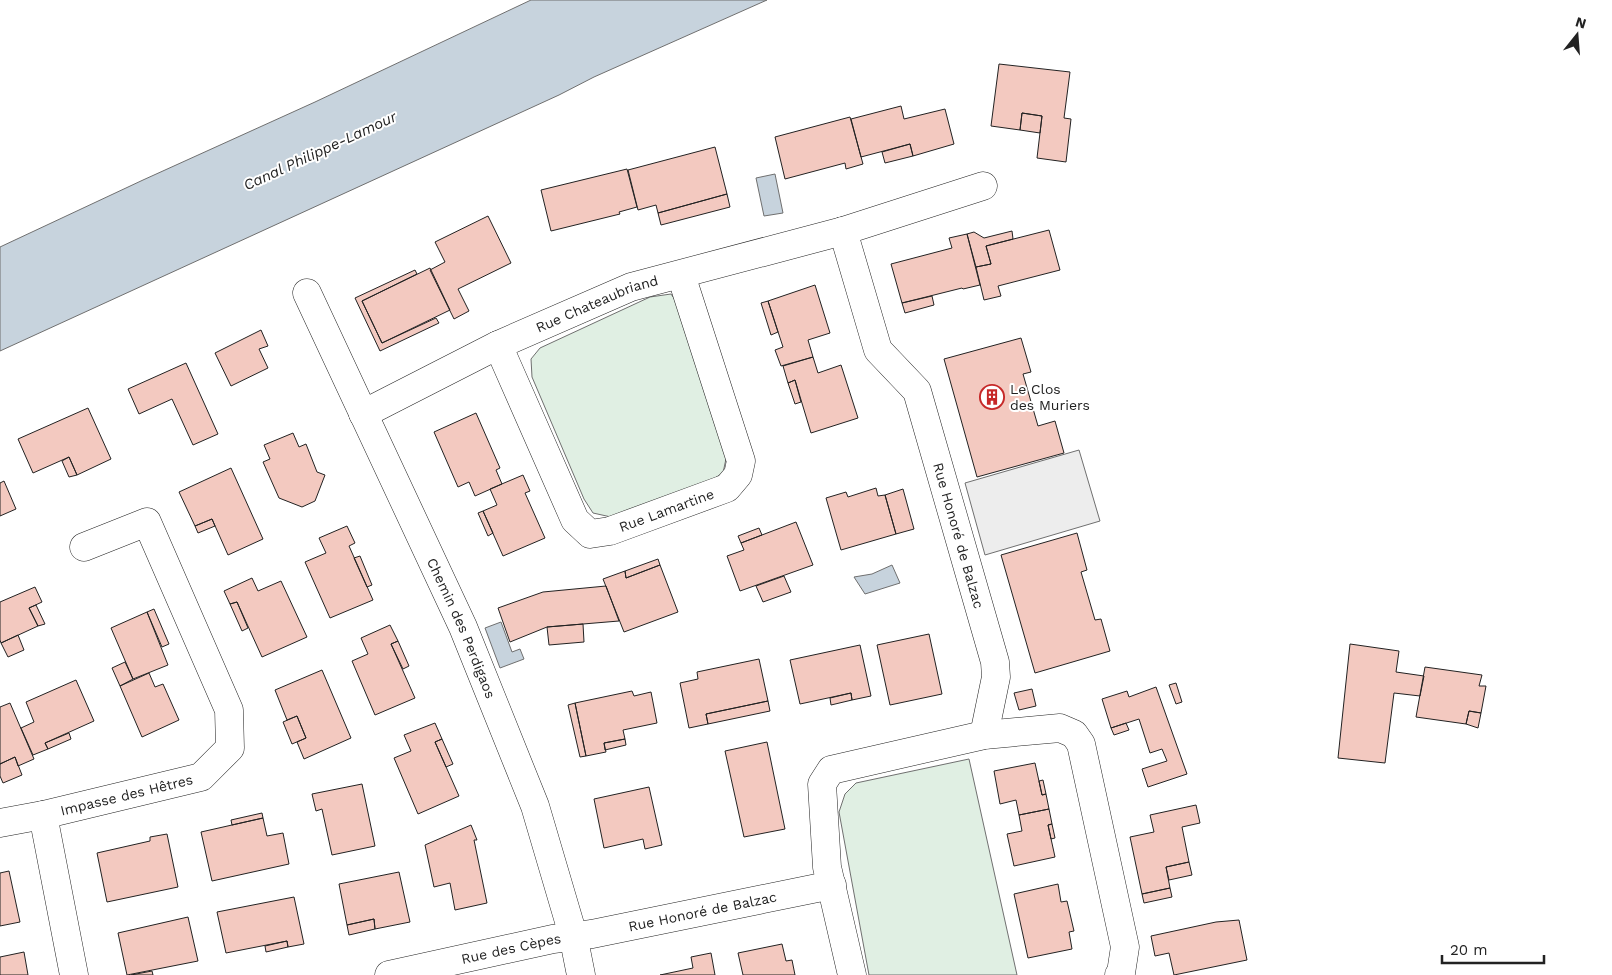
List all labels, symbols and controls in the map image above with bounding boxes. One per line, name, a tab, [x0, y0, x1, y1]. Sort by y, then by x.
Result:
north arrow	[1552, 10, 1602, 60]
text: N	[1574, 13, 1588, 32]
water label: Canal Philippe-Lamour	[241, 107, 401, 194]
street label: Rue Chateaubriand	[533, 272, 660, 336]
place label: Le Clos des Muriers	[1010, 381, 1090, 413]
building icon: Le Clos des Muriers	[979, 384, 1005, 410]
street label: Rue Honoré de Balzac	[930, 461, 987, 610]
street label: Rue Lamartine	[617, 486, 716, 535]
street label: Chemin des Perdigaos	[424, 555, 499, 701]
street label: Impasse des Hêtres	[59, 771, 194, 819]
street label: Rue Honoré de Balzac	[627, 888, 778, 934]
street label: Rue des Cèpes	[460, 930, 562, 967]
scale bar	[1442, 932, 1544, 964]
text: 20 m	[1450, 941, 1488, 959]

